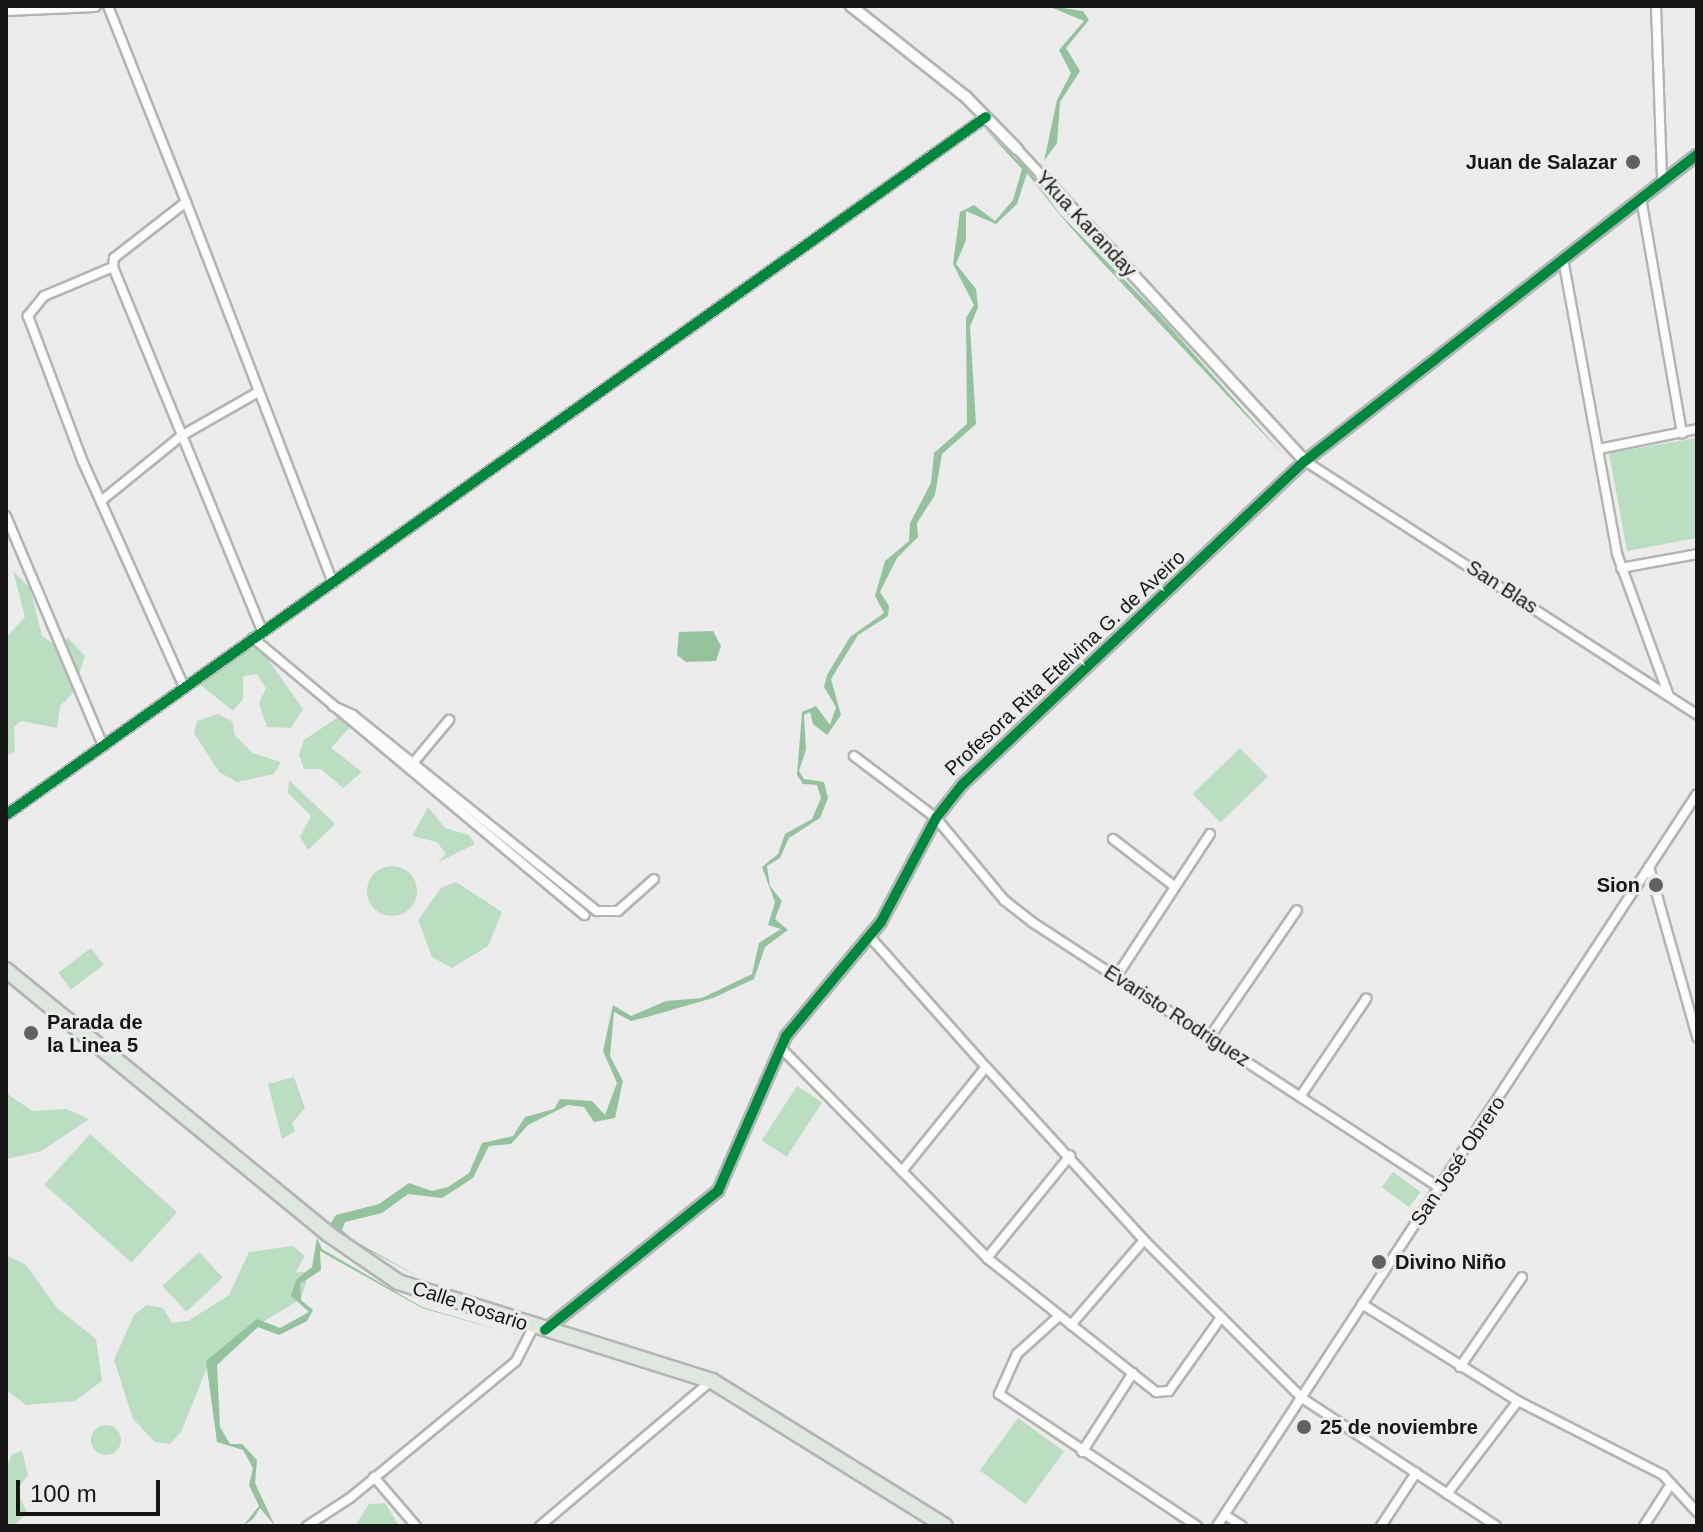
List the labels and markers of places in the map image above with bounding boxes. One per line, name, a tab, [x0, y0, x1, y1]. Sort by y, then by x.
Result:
place label: Juan de Salazar	[1466, 150, 1617, 174]
marker: Juan de Salazar	[1624, 153, 1642, 171]
place label: Sion	[1597, 873, 1640, 897]
marker: Sion	[1647, 876, 1665, 894]
place label: Parada de la Linea 5	[47, 1010, 143, 1057]
marker: Parada de la Linea 5	[22, 1024, 40, 1042]
place label: Divino Niño	[1395, 1250, 1506, 1274]
marker: Divino Niño	[1370, 1253, 1388, 1271]
place label: 25 de noviembre	[1320, 1415, 1478, 1439]
marker: 25 de noviembre	[1295, 1418, 1313, 1436]

